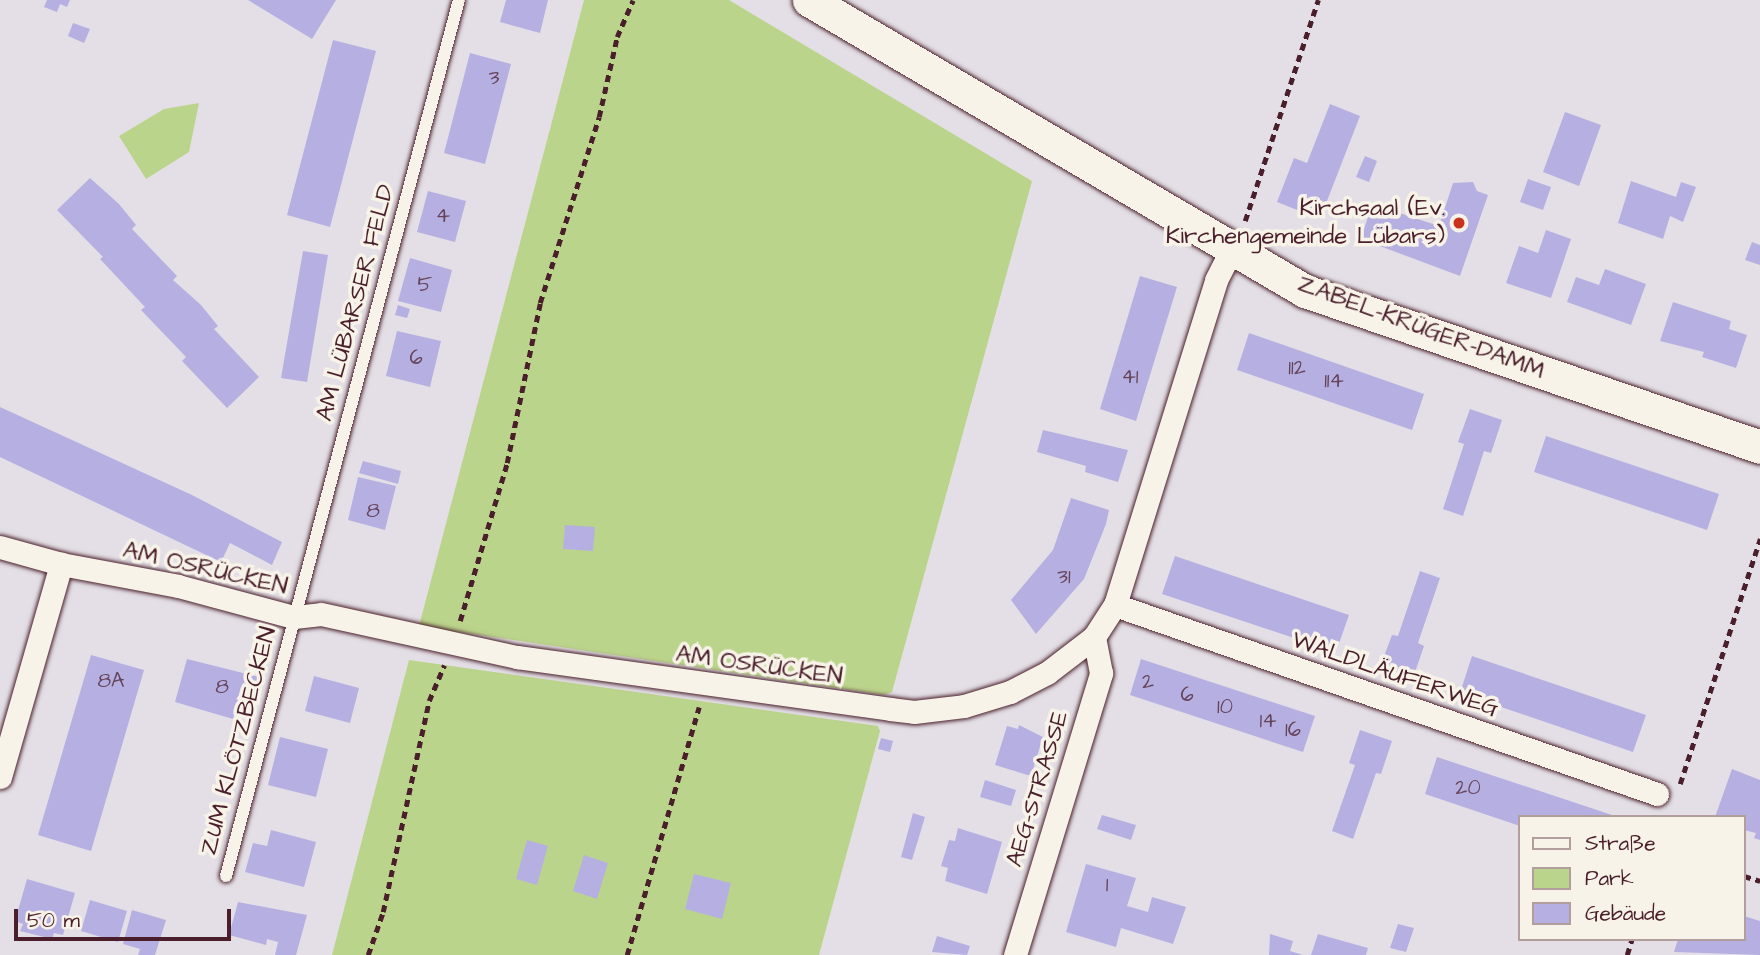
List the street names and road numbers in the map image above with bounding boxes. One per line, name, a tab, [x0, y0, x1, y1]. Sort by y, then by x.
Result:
street label: AM LÜBARSER FELD	[311, 182, 401, 424]
street label: ZABEL-KRÜGER-DAMM	[1294, 270, 1548, 386]
street label: AM OSRÜCKEN	[120, 536, 290, 602]
street label: ZUM KLÖTZBECKEN	[195, 624, 283, 858]
street label: WALDLÄUFERWEG	[1288, 626, 1502, 724]
street label: AM OSRÜCKEN	[674, 640, 844, 692]
street label: AEG-STRASSE	[1001, 708, 1075, 870]

